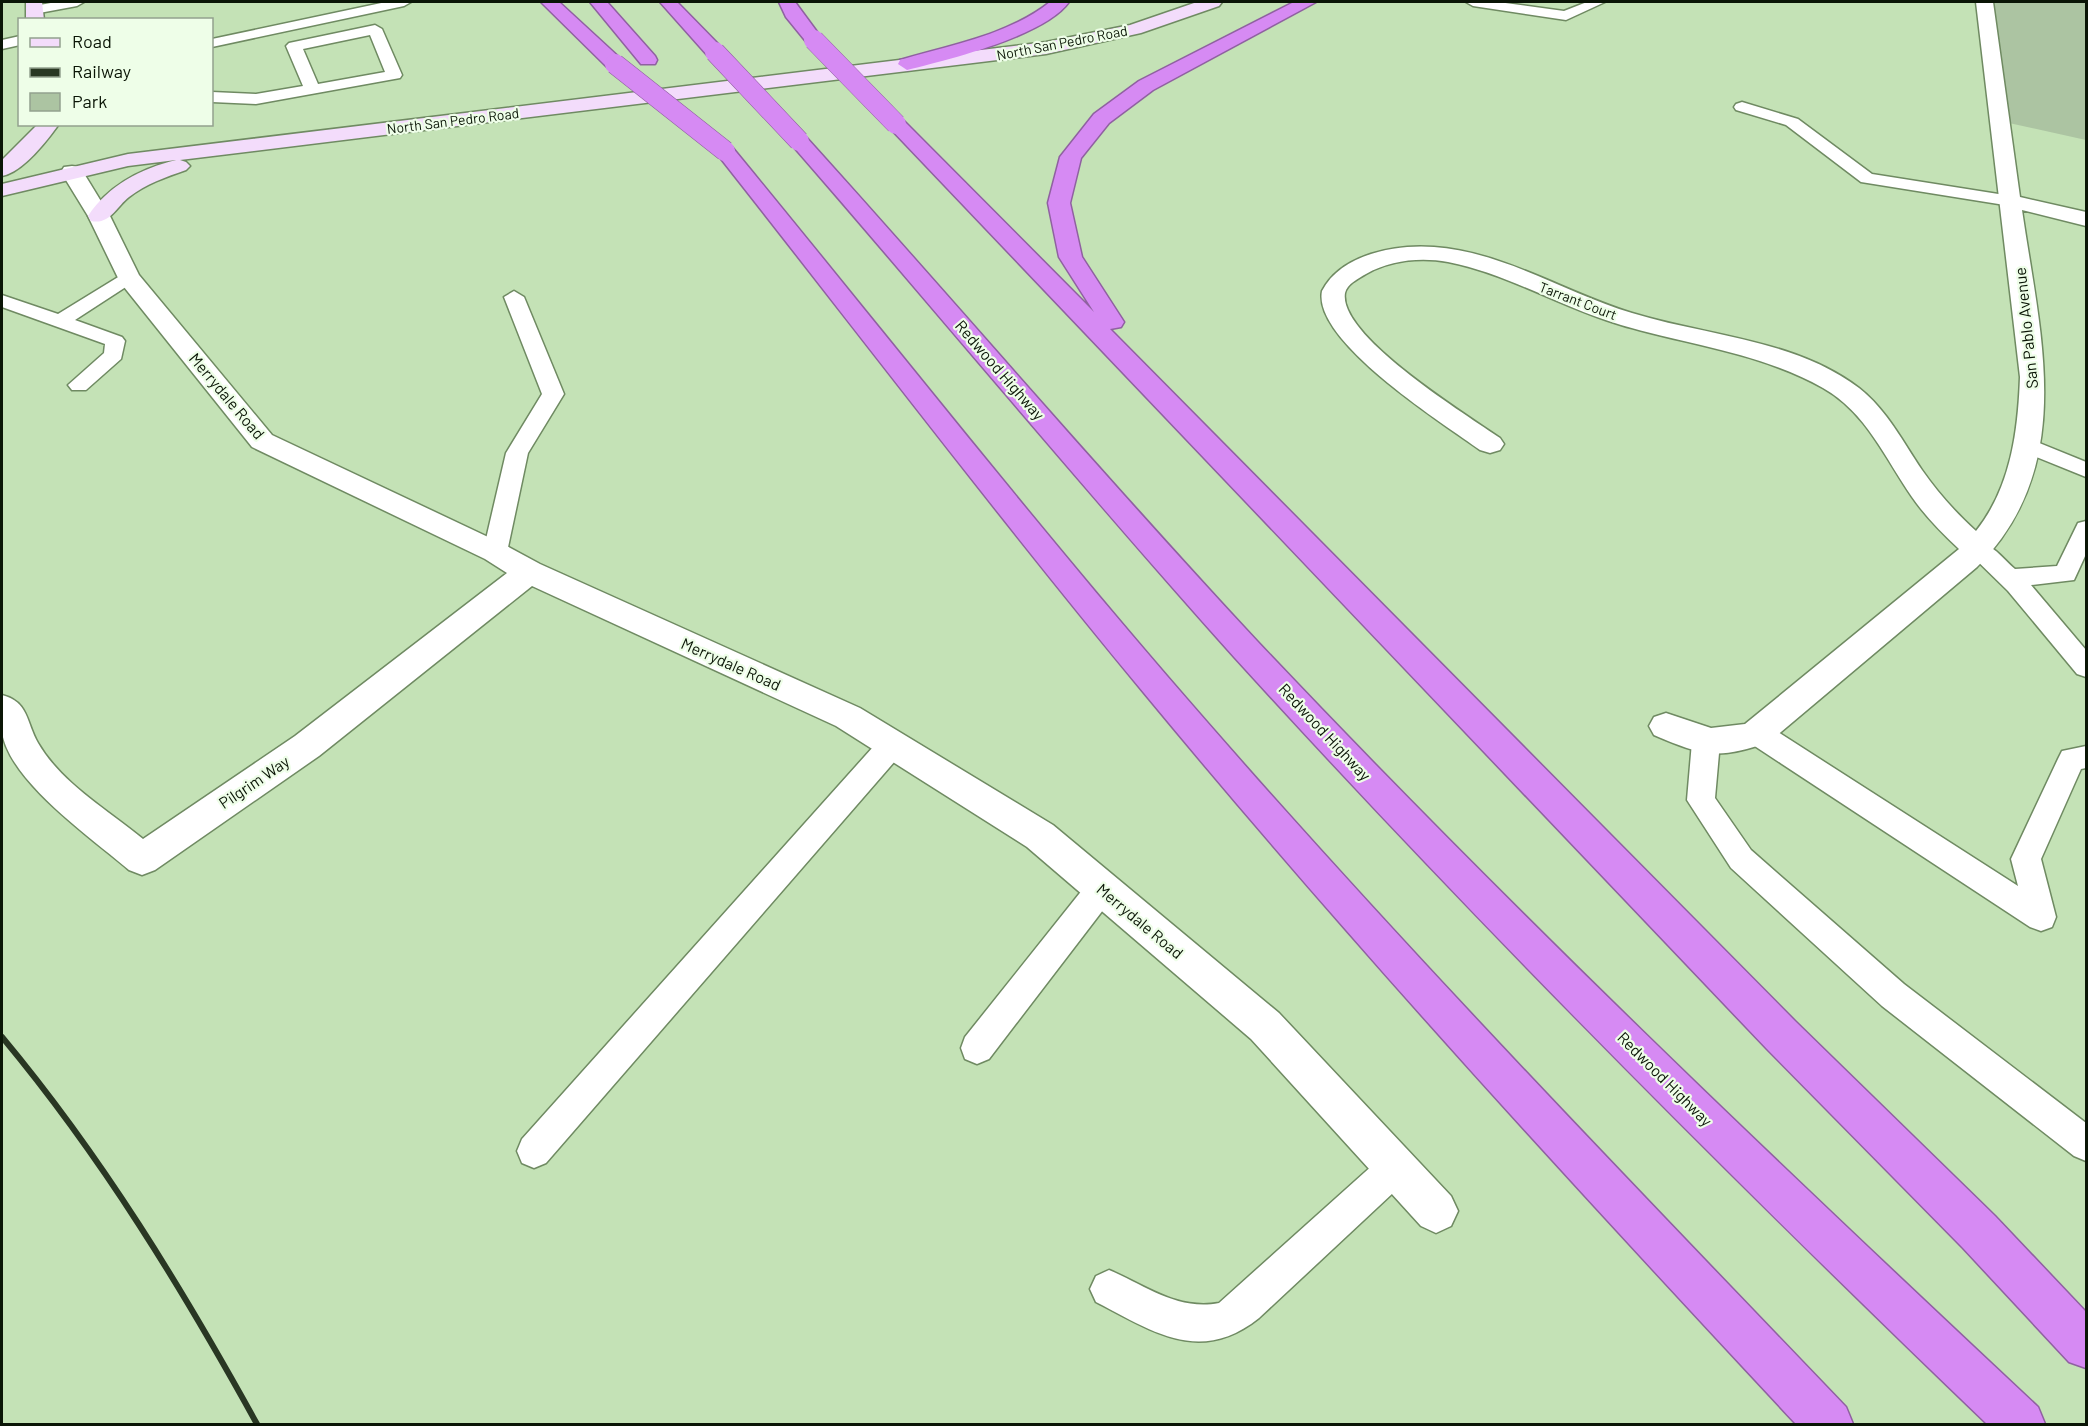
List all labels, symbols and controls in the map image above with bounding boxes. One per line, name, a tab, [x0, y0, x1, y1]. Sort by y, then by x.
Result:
legend	[18, 18, 213, 126]
street label: North San Pedro Road	[995, 21, 1129, 64]
text: Road	[72, 30, 112, 52]
text: Railway	[72, 60, 131, 82]
text: Park	[72, 90, 107, 112]
street label: North San Pedro Road	[386, 104, 520, 137]
street label: San Pablo Avenue	[2010, 266, 2041, 390]
street label: Tarrant Court	[1537, 278, 1619, 323]
street label: Redwood Highway	[952, 316, 1049, 424]
street label: Merrydale Road	[186, 349, 269, 443]
street label: Merrydale Road	[679, 633, 784, 694]
street label: Redwood Highway	[1275, 679, 1376, 785]
street label: Pilgrim Way	[215, 751, 293, 812]
street label: Merrydale Road	[1093, 879, 1187, 962]
street label: Redwood Highway	[1614, 1027, 1717, 1130]

